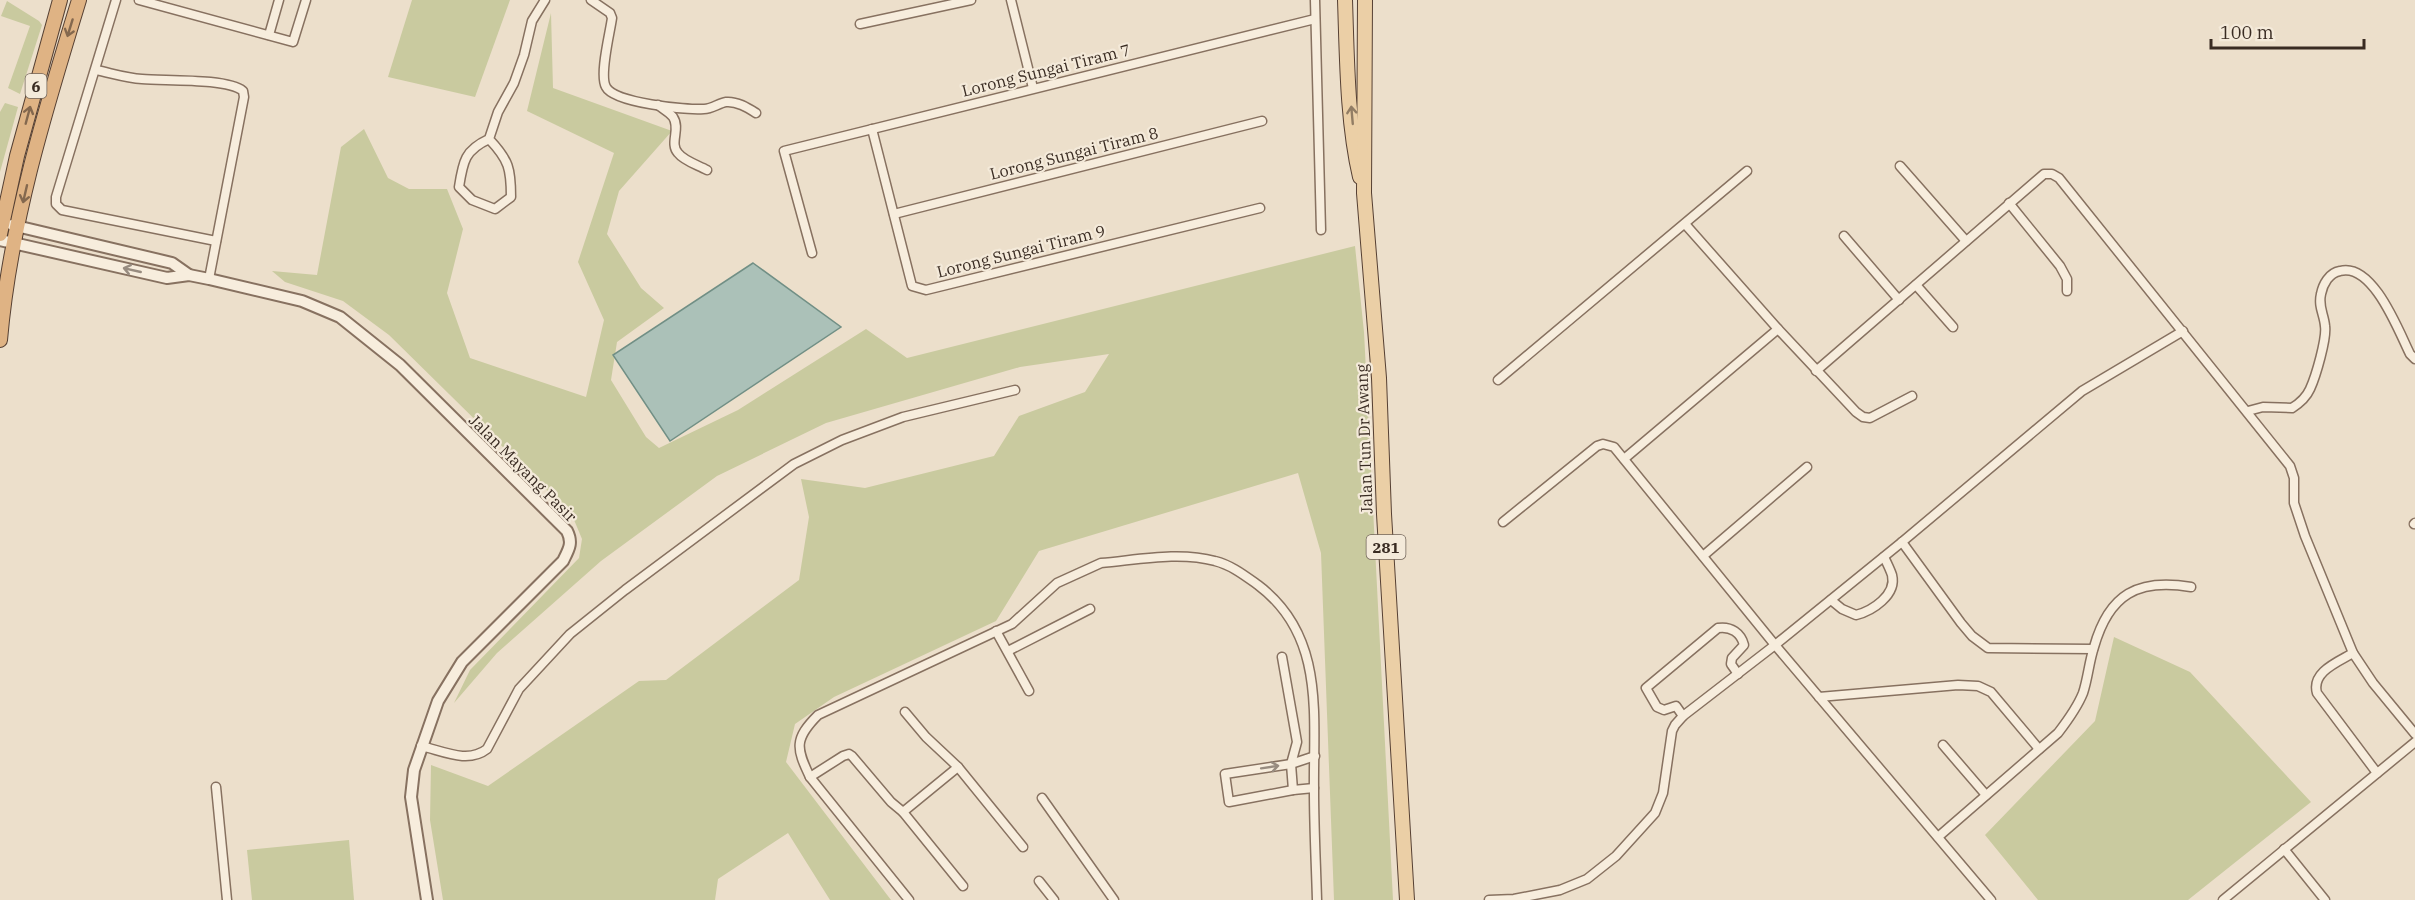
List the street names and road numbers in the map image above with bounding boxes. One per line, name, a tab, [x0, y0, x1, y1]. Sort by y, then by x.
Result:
street label: Lorong Sungai Tiram 7	[960, 39, 1132, 101]
road number: 6	[26, 74, 46, 98]
street label: Lorong Sungai Tiram 8	[988, 122, 1160, 184]
street label: Lorong Sungai Tiram 9	[935, 220, 1107, 282]
street label: Jalan Tun Dr Awang	[1351, 363, 1377, 514]
street label: Jalan Mayang Pasir	[465, 410, 581, 526]
road number: 281	[1366, 535, 1406, 559]

